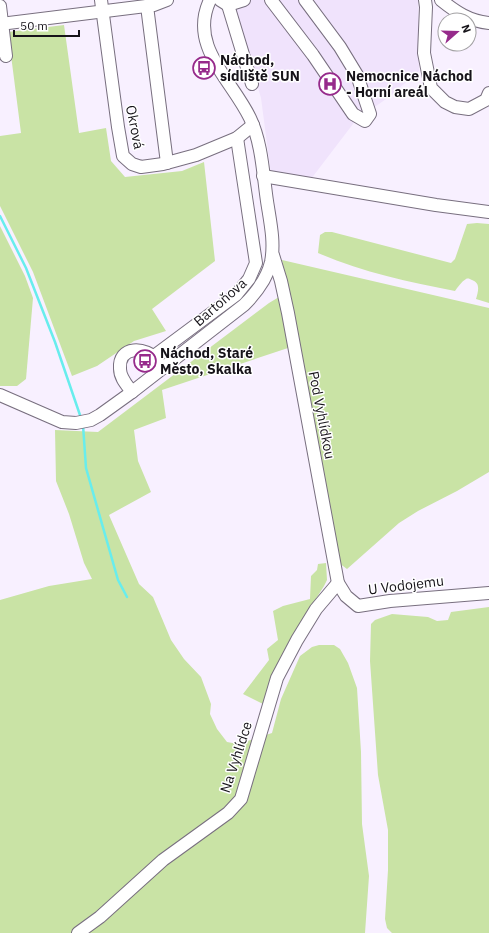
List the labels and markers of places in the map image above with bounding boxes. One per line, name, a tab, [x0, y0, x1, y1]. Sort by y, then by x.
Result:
place label: Náchod, sídliště SUN	[220, 51, 300, 85]
bus stop icon: Náchod, sídliště SUN	[191, 55, 217, 81]
place label: Nemocnice Náchod - Horní areál	[346, 67, 472, 101]
hospital icon: Nemocnice Náchod - Horní areál	[317, 71, 343, 97]
place label: Náchod, Staré Město, Skalka	[160, 344, 253, 378]
bus stop icon: Náchod, Staré Město, Skalka	[132, 348, 158, 374]

